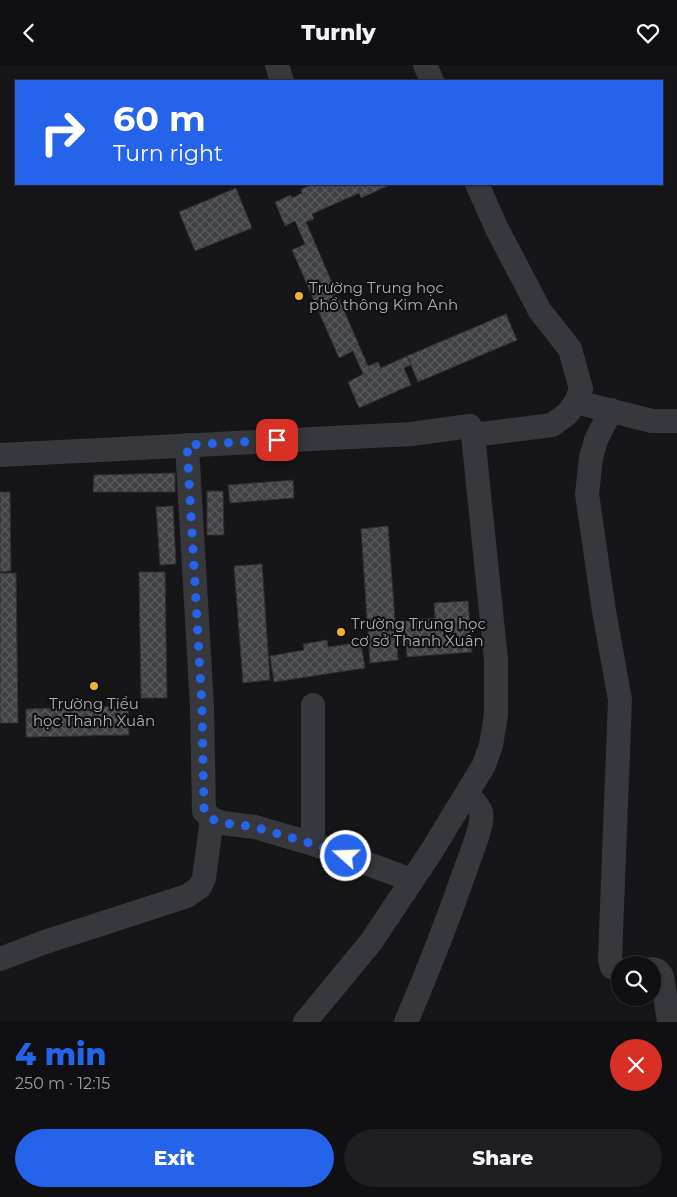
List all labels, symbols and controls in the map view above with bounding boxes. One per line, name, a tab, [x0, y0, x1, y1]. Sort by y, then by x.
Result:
icon: back	[15, 19, 43, 47]
text: Turnly	[301, 19, 376, 46]
icon: heart	[634, 19, 662, 47]
text: 60 m	[113, 97, 206, 140]
icon: right	[30, 100, 95, 165]
text: Turn right	[113, 140, 223, 167]
place label: Trường Trung học phổ thông Kim Anh	[309, 278, 458, 314]
marker: Trường Trung học phổ thông Kim Anh	[293, 290, 305, 302]
pin	[256, 419, 298, 461]
icon: arrive	[263, 426, 291, 454]
place label: Trường Trung học cơ sở Thanh Xuân	[351, 614, 486, 650]
marker: Trường Trung học cơ sở Thanh Xuân	[335, 626, 347, 638]
marker: Trường Tiểu học Thanh Xuân	[88, 680, 100, 692]
place label: Trường Tiểu học Thanh Xuân	[33, 694, 155, 730]
position arrow	[319, 829, 371, 881]
map controls	[611, 956, 661, 1006]
button: search	[611, 956, 661, 1006]
text: 4 min	[15, 1036, 106, 1073]
button: close	[610, 1039, 662, 1091]
text: 250 m · 12:15	[15, 1074, 110, 1093]
button: Exit	[15, 1129, 334, 1187]
button: Share	[344, 1129, 662, 1187]

